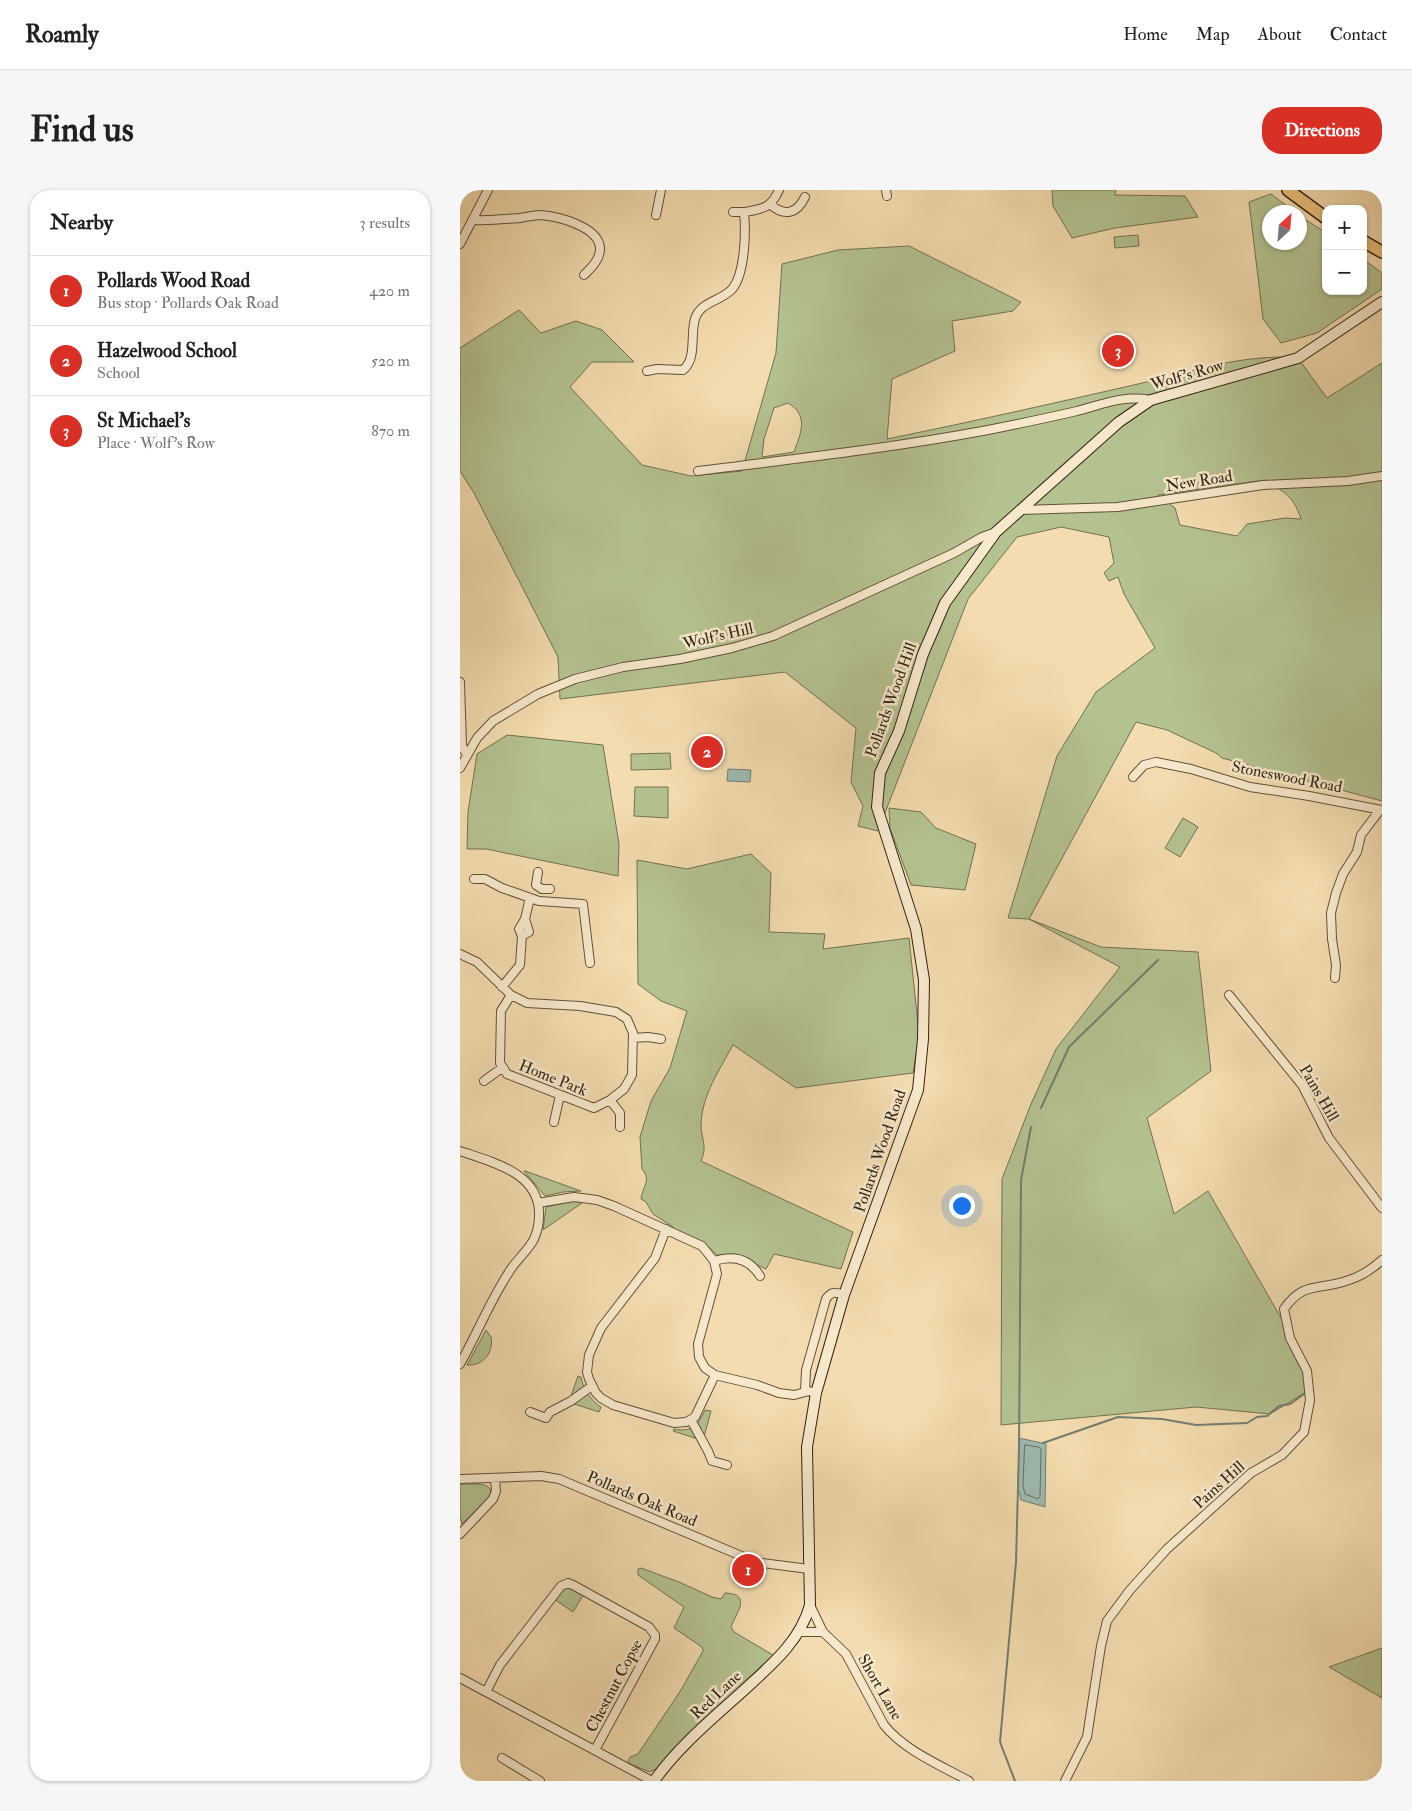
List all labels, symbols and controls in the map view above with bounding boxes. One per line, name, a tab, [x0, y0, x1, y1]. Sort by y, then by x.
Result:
text: Roamly	[25, 19, 99, 50]
text: Home	[1123, 23, 1168, 46]
text: Map	[1196, 23, 1230, 46]
text: About	[1258, 23, 1302, 46]
text: Contact	[1330, 23, 1387, 46]
button: Directions	[1262, 107, 1382, 154]
text: Find us	[30, 108, 134, 152]
north arrow	[1262, 205, 1307, 250]
map controls	[1322, 205, 1367, 295]
button: +	[1322, 205, 1367, 250]
text: Nearby	[50, 209, 113, 236]
text: 3 results	[359, 213, 410, 233]
button: −	[1322, 250, 1367, 295]
text: Pollards Wood Road	[97, 269, 250, 293]
text: 1	[63, 281, 69, 301]
text: 420 m	[369, 281, 410, 301]
text: Bus stop · Pollards Oak Road	[97, 293, 279, 313]
pin: 3	[1102, 332, 1134, 370]
text: Hazelwood School	[97, 339, 237, 363]
text: 2	[62, 351, 70, 371]
text: 520 m	[371, 351, 410, 371]
street label: Wolf's Row	[1147, 355, 1227, 395]
text: School	[97, 363, 140, 383]
text: St Michael's	[97, 409, 190, 433]
text: 3	[63, 421, 69, 441]
text: 870 m	[371, 421, 410, 441]
text: Place · Wolf's Row	[97, 433, 215, 453]
street label: New Road	[1164, 466, 1234, 496]
street label: Wolf's Hill	[680, 618, 755, 654]
street label: Pollards Wood Hill	[861, 640, 921, 760]
pin: 2	[691, 733, 723, 771]
street label: Stoneswood Road	[1230, 756, 1344, 798]
street label: Home Park	[516, 1055, 591, 1101]
street label: Pains Hill	[1295, 1061, 1343, 1125]
street label: Pollards Wood Road	[850, 1087, 910, 1215]
your location	[949, 1193, 975, 1219]
street label: Pains Hill	[1189, 1457, 1249, 1513]
street label: Pollards Oak Road	[584, 1467, 700, 1531]
pin: 1	[732, 1551, 764, 1589]
street label: Chestnut Copse	[581, 1636, 648, 1736]
street label: Short Lane	[853, 1651, 907, 1724]
street label: Red Lane	[686, 1666, 746, 1724]

